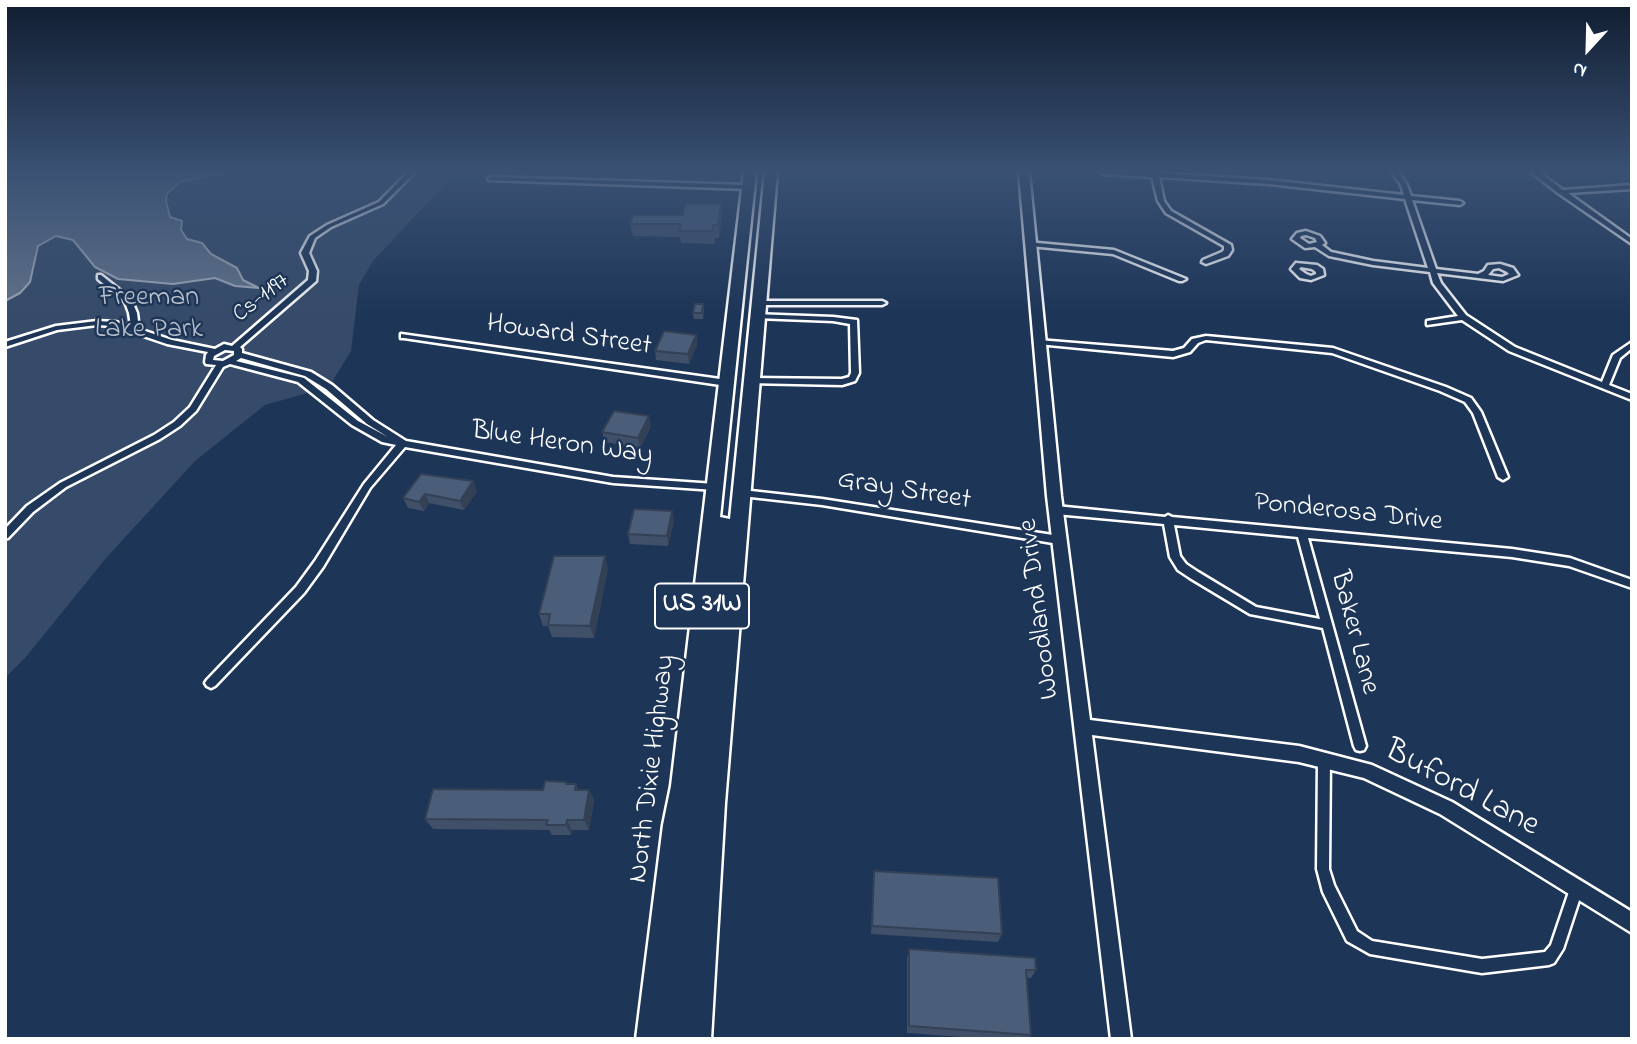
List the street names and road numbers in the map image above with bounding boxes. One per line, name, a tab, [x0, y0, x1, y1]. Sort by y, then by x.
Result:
street label: Cs-1197	[228, 268, 296, 330]
street label: Howard Street	[484, 309, 654, 365]
street label: Blue Heron Way	[469, 416, 655, 474]
street label: Gray Street	[835, 465, 973, 519]
street label: Ponderosa Drive	[1252, 487, 1444, 541]
street label: Woodland Drive	[1013, 517, 1069, 701]
street label: Baker Lane	[1320, 568, 1386, 698]
road number: US 31W	[655, 584, 749, 628]
street label: North Dixie Highway	[623, 653, 685, 885]
street label: Buford Lane	[1377, 733, 1545, 847]

